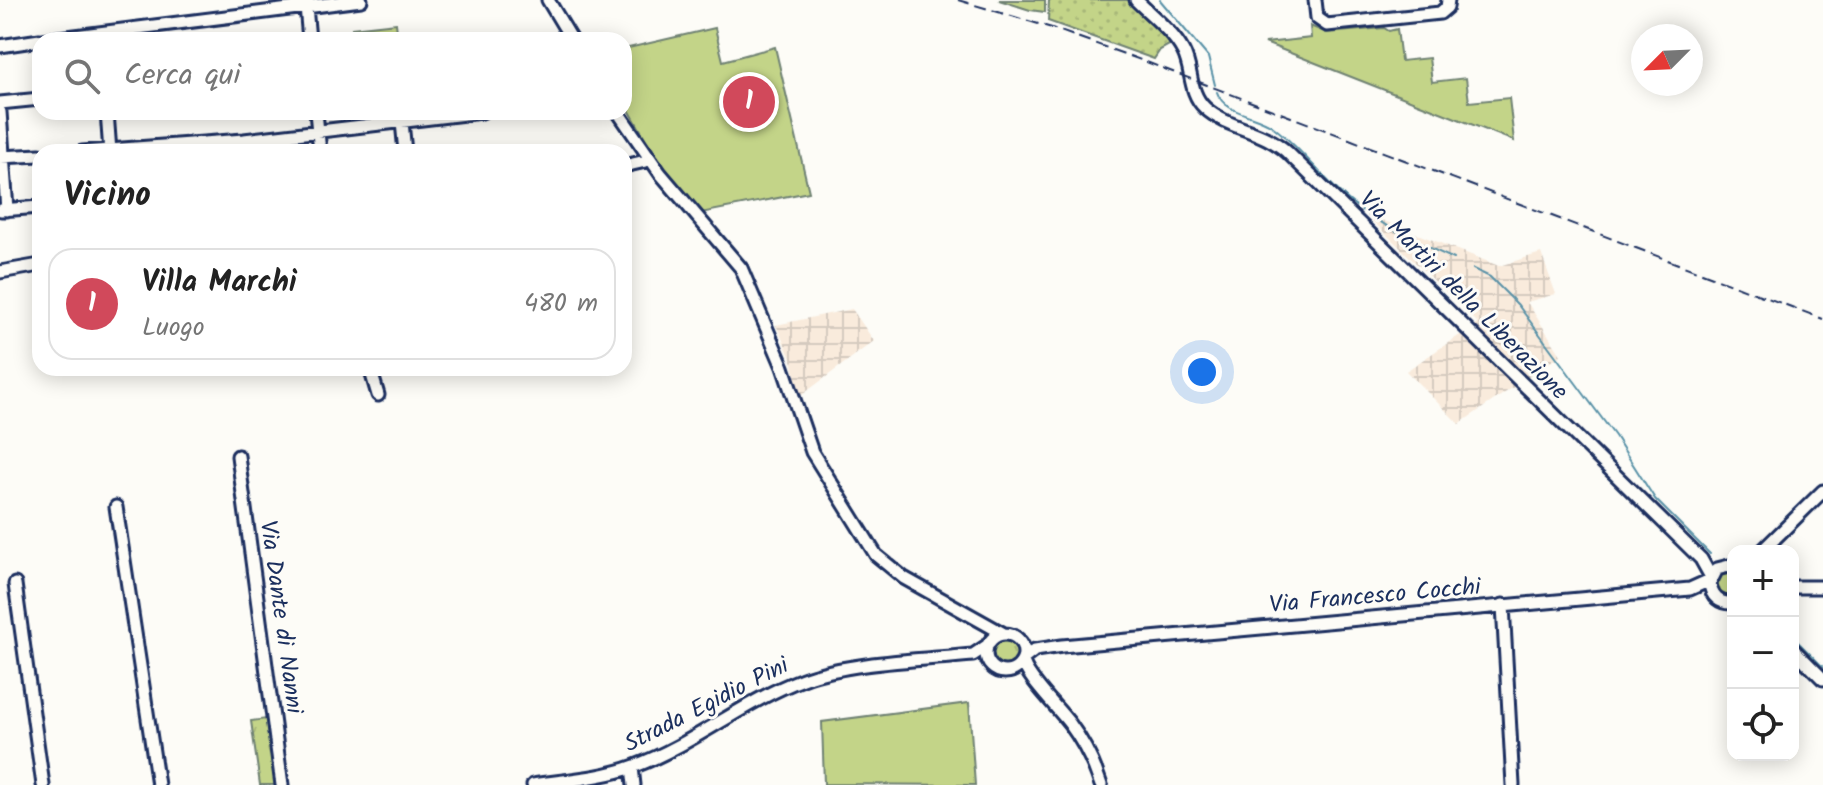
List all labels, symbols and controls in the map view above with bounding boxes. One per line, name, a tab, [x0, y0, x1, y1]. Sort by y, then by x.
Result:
north arrow	[1631, 24, 1703, 96]
search box	[32, 32, 632, 120]
text: Cerca qui	[124, 52, 241, 100]
icon: search	[60, 54, 104, 98]
pin: 1	[723, 72, 775, 132]
text: Vicino	[64, 169, 151, 223]
street label: Via Martiri della Liberazione	[1349, 182, 1577, 410]
text: Villa Marchi	[142, 259, 297, 307]
text: 1	[88, 283, 96, 325]
text: 480 m	[524, 283, 598, 325]
text: Luogo	[142, 307, 205, 349]
your location	[1182, 352, 1222, 392]
street label: Via Dante di Nanni	[248, 518, 314, 718]
map controls	[1727, 545, 1799, 761]
button: +	[1727, 545, 1799, 617]
street label: Via Francesco Cocchi	[1268, 568, 1484, 625]
button: −	[1727, 617, 1799, 689]
street label: Strada Egidio Pini	[617, 646, 797, 764]
button: locate	[1727, 689, 1799, 761]

